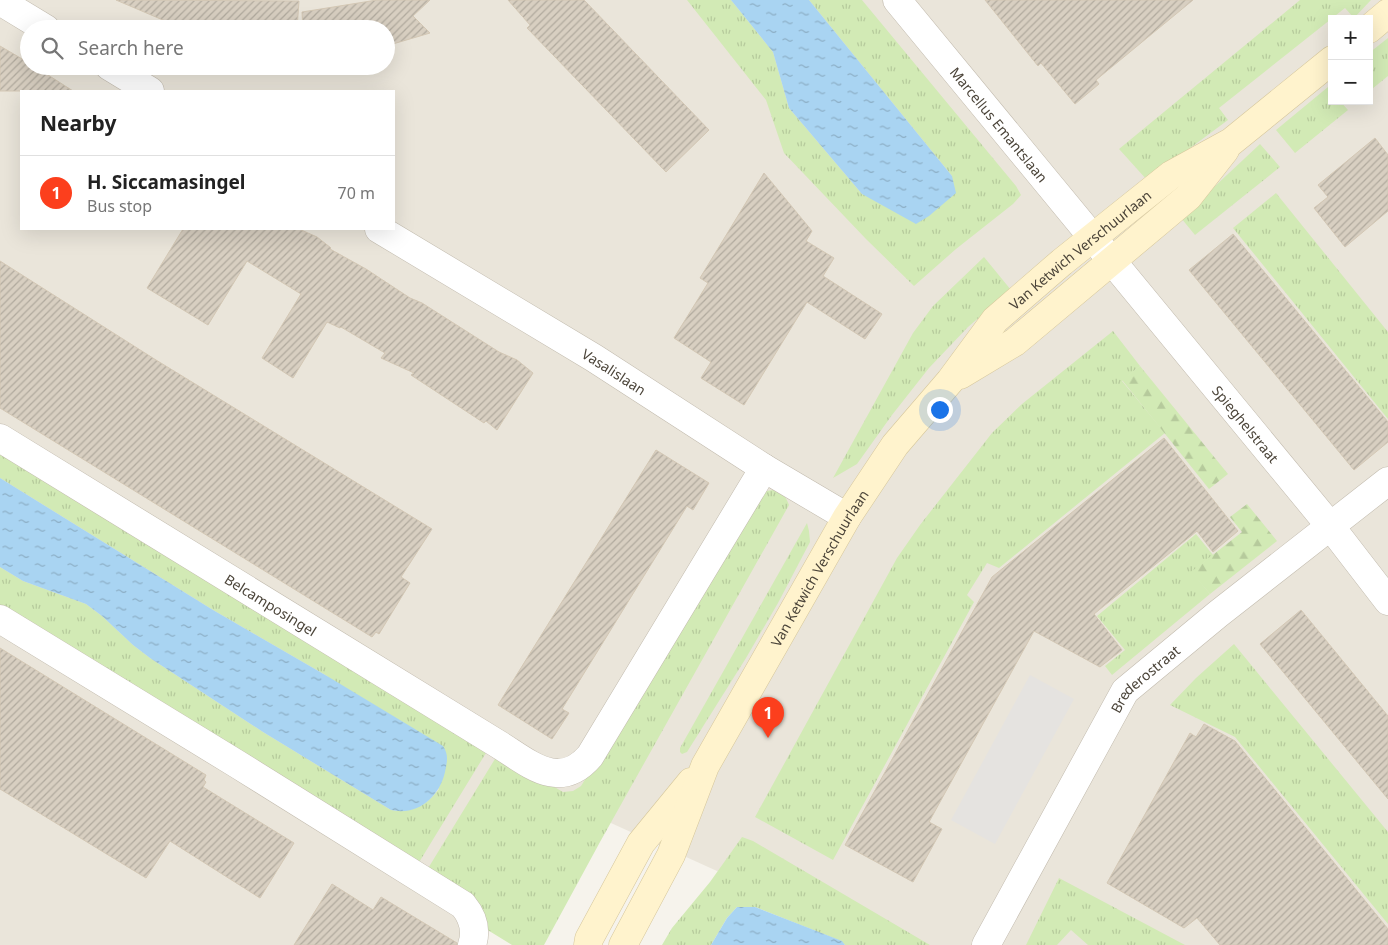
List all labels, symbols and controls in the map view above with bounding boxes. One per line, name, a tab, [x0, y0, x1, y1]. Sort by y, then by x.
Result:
map controls	[1328, 15, 1373, 105]
button: +	[1328, 15, 1373, 60]
search box	[20, 20, 395, 75]
icon: search	[38, 34, 66, 62]
text: Search here	[78, 35, 184, 61]
button: −	[1328, 60, 1373, 105]
street label: Marcellus Emantslaan	[946, 63, 1053, 186]
text: Nearby	[40, 109, 116, 137]
text: H. Siccamasingel	[87, 169, 245, 195]
text: 1	[51, 182, 61, 204]
text: 70 m	[338, 182, 375, 204]
street label: Van Ketwich Verschuurlaan	[1005, 185, 1155, 313]
text: Bus stop	[87, 195, 152, 217]
street label: Vasalislaan	[579, 344, 650, 399]
street label: Spieghelstraat	[1209, 381, 1283, 466]
your location	[927, 397, 953, 423]
street label: Van Ketwich Verschuurlaan	[766, 486, 872, 650]
street label: Belcamposingel	[221, 569, 320, 640]
street label: Brederostraat	[1106, 640, 1183, 716]
pin: 1	[752, 697, 784, 738]

